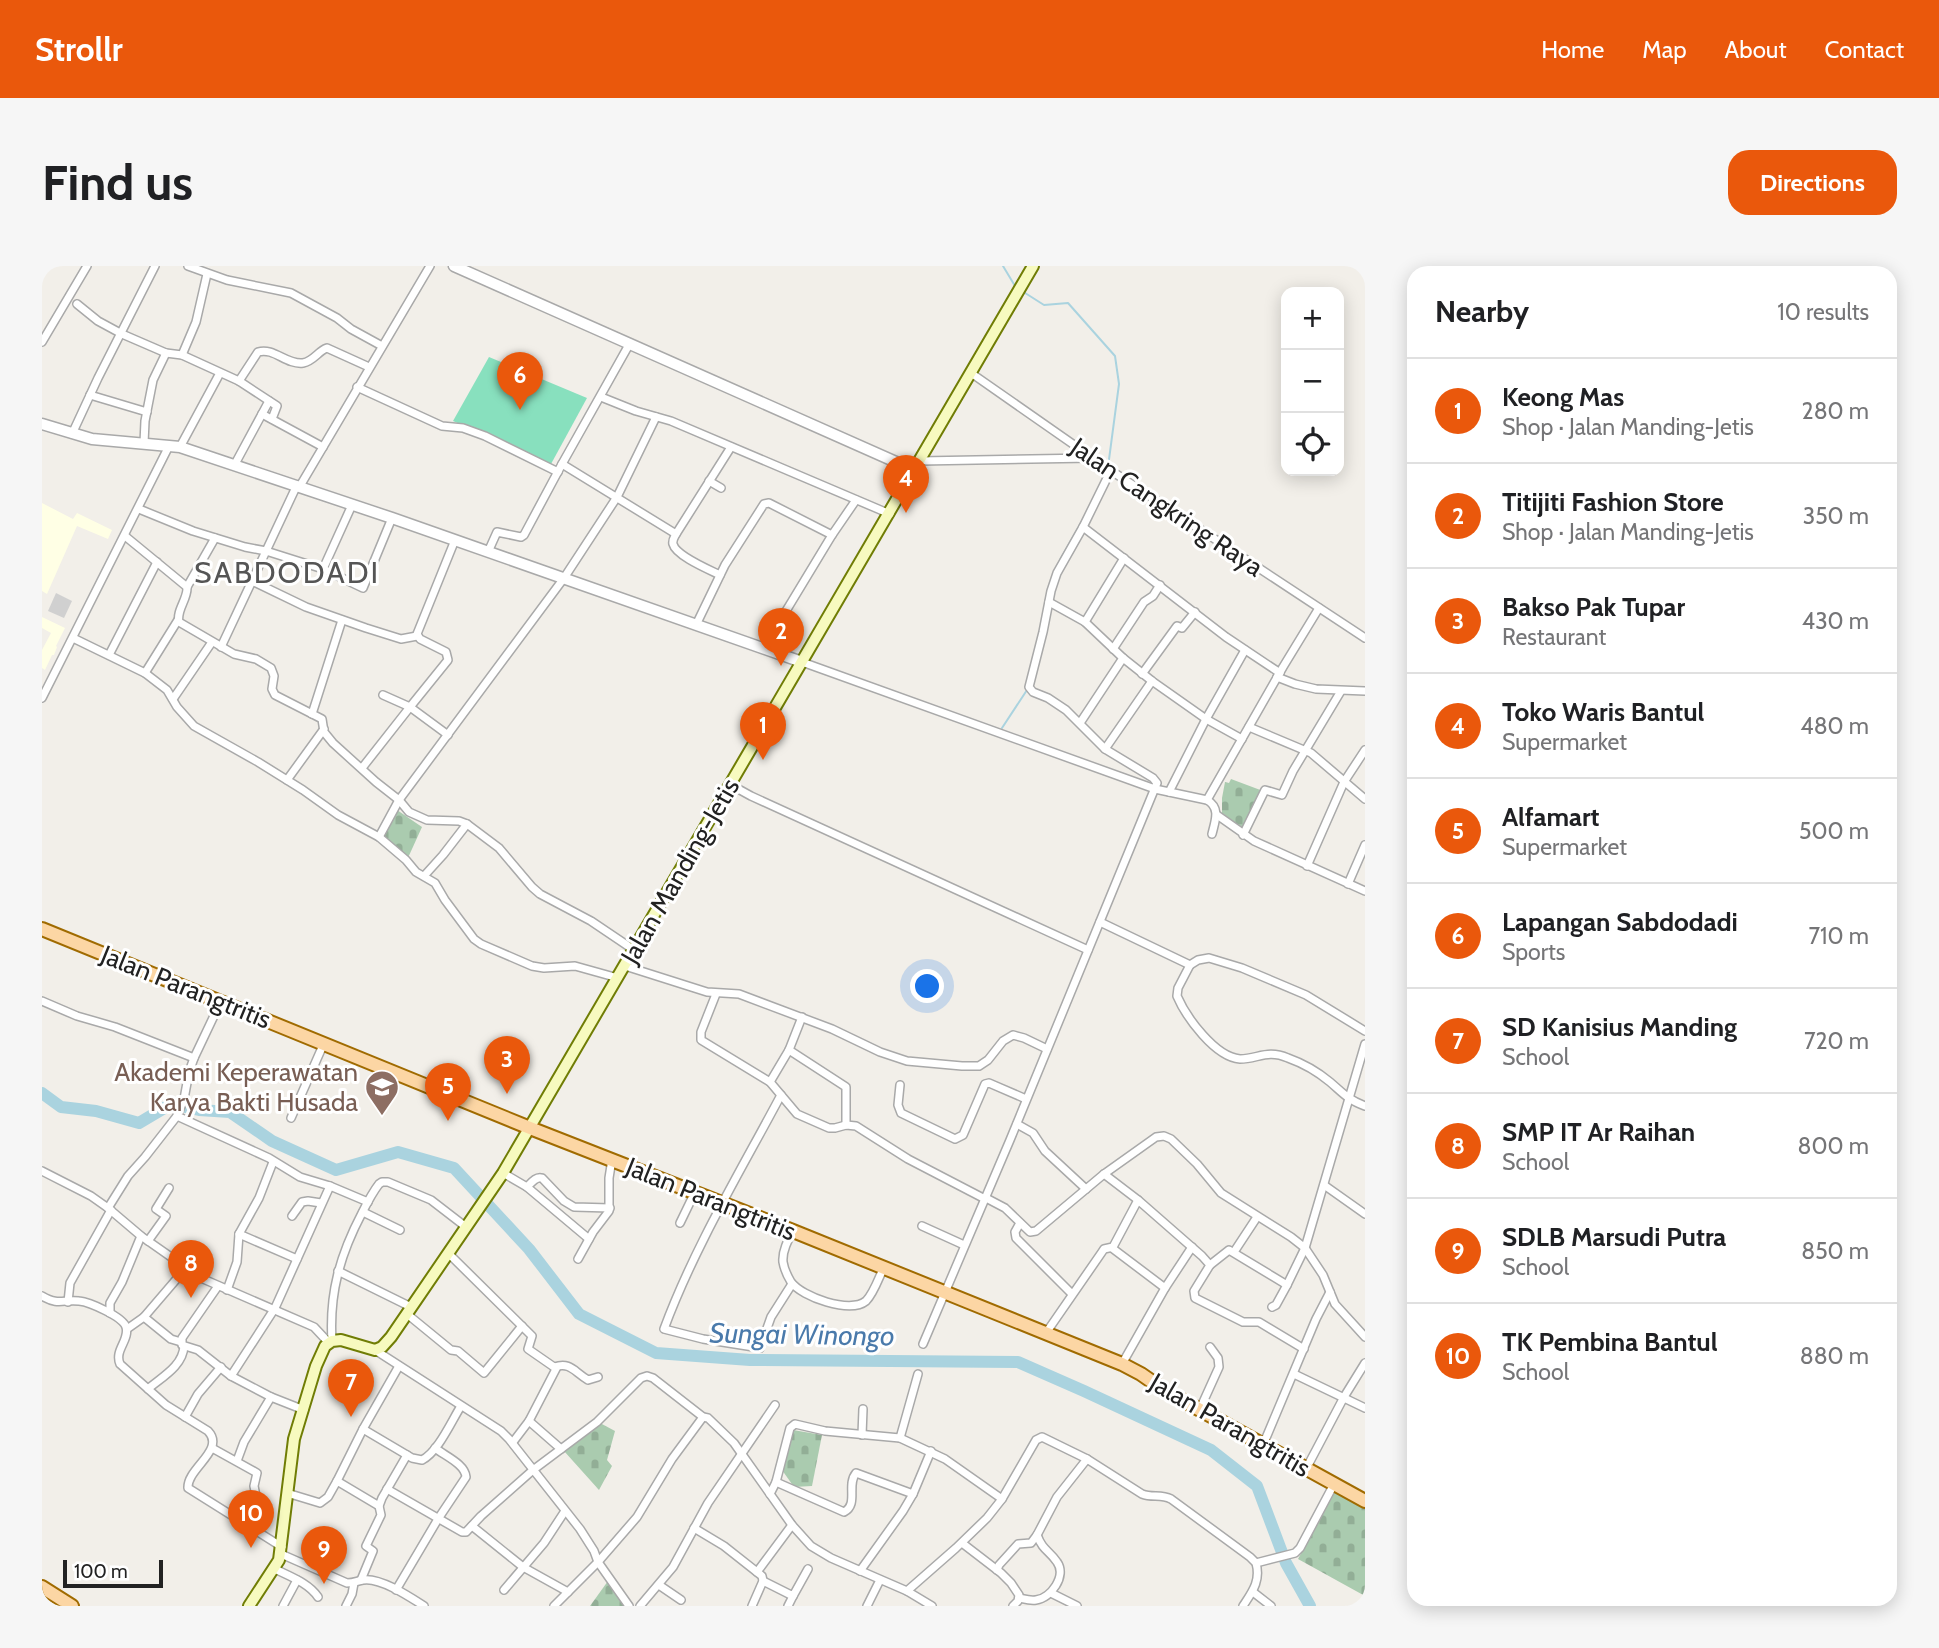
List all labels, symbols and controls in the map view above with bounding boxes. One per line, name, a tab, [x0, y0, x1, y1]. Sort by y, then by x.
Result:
text: Strollr	[35, 29, 123, 69]
text: Home	[1541, 35, 1604, 64]
text: Map	[1642, 35, 1687, 64]
text: About	[1725, 35, 1787, 64]
text: Contact	[1825, 35, 1904, 64]
button: Directions	[1728, 150, 1897, 215]
text: Find us	[42, 153, 193, 212]
map controls	[1281, 287, 1344, 476]
button: +	[1281, 287, 1344, 350]
text: Nearby	[1435, 293, 1529, 330]
text: 10 results	[1777, 298, 1869, 326]
button: −	[1281, 350, 1344, 413]
pin: 6	[497, 352, 543, 410]
text: Keong Mas	[1502, 381, 1624, 413]
text: 1	[1454, 397, 1462, 425]
text: 280 m	[1802, 397, 1869, 425]
button: locate	[1281, 413, 1344, 476]
text: Shop · Jalan Manding-Jetis	[1502, 413, 1754, 441]
street label: Jalan Cangkring Raya	[1064, 430, 1270, 584]
pin: 4	[883, 455, 929, 513]
text: Titijiti Fashion Store	[1502, 486, 1724, 518]
text: 2	[1452, 502, 1464, 530]
text: 350 m	[1803, 502, 1869, 530]
text: Shop · Jalan Manding-Jetis	[1502, 518, 1754, 546]
district label: SABDODADI	[194, 554, 380, 591]
text: Bakso Pak Tupar	[1502, 591, 1685, 623]
text: 3	[1452, 607, 1464, 635]
text: 430 m	[1802, 607, 1869, 635]
pin: 2	[758, 608, 804, 666]
text: Restaurant	[1502, 623, 1606, 651]
text: Toko Waris Bantul	[1502, 696, 1704, 728]
pin: 1	[740, 702, 786, 760]
text: 4	[1451, 712, 1465, 740]
text: 480 m	[1800, 712, 1869, 740]
text: Supermarket	[1502, 728, 1627, 756]
street label: Jalan Manding-Jetis	[613, 772, 746, 970]
text: Alfamart	[1502, 801, 1600, 833]
text: 5	[1452, 817, 1464, 845]
text: 500 m	[1799, 817, 1869, 845]
text: Supermarket	[1502, 833, 1627, 861]
text: Lapangan Sabdodadi	[1502, 906, 1738, 938]
text: 6	[1452, 922, 1464, 950]
text: 710 m	[1809, 922, 1869, 950]
street label: Jalan Parangtritis	[95, 938, 276, 1036]
text: Sports	[1502, 938, 1565, 966]
your location	[910, 969, 944, 1003]
text: SD Kanisius Manding	[1502, 1011, 1737, 1043]
text: 7	[1452, 1027, 1464, 1055]
text: 720 m	[1804, 1027, 1869, 1055]
pin: 3	[484, 1036, 530, 1094]
text: School	[1502, 1043, 1569, 1071]
place label: Akademi Keperawatan Karya Bakti Husada	[114, 1056, 359, 1118]
pin: 5	[425, 1063, 471, 1121]
school or university icon: Akademi Keperawatan Karya Bakti Husada	[363, 1068, 401, 1117]
text: SMP IT Ar Raihan	[1502, 1116, 1695, 1148]
text: 8	[1451, 1132, 1465, 1160]
text: 800 m	[1798, 1132, 1869, 1160]
text: School	[1502, 1148, 1569, 1176]
street label: Jalan Parangtritis	[620, 1150, 801, 1248]
text: SDLB Marsudi Putra	[1502, 1221, 1726, 1253]
text: 9	[1452, 1237, 1464, 1265]
text: 850 m	[1801, 1237, 1869, 1265]
pin: 8	[168, 1240, 214, 1298]
text: School	[1502, 1253, 1569, 1281]
water label: Sungai Winongo	[709, 1315, 895, 1353]
text: TK Pembina Bantul	[1502, 1326, 1718, 1358]
text: 10	[1446, 1342, 1470, 1370]
text: 880 m	[1800, 1342, 1869, 1370]
text: School	[1502, 1358, 1569, 1386]
pin: 7	[328, 1359, 374, 1417]
street label: Jalan Parangtritis	[1143, 1366, 1316, 1484]
pin: 10	[228, 1490, 274, 1548]
pin: 9	[301, 1526, 347, 1584]
scale bar	[63, 1557, 163, 1589]
text: 100 m	[74, 1560, 128, 1583]

